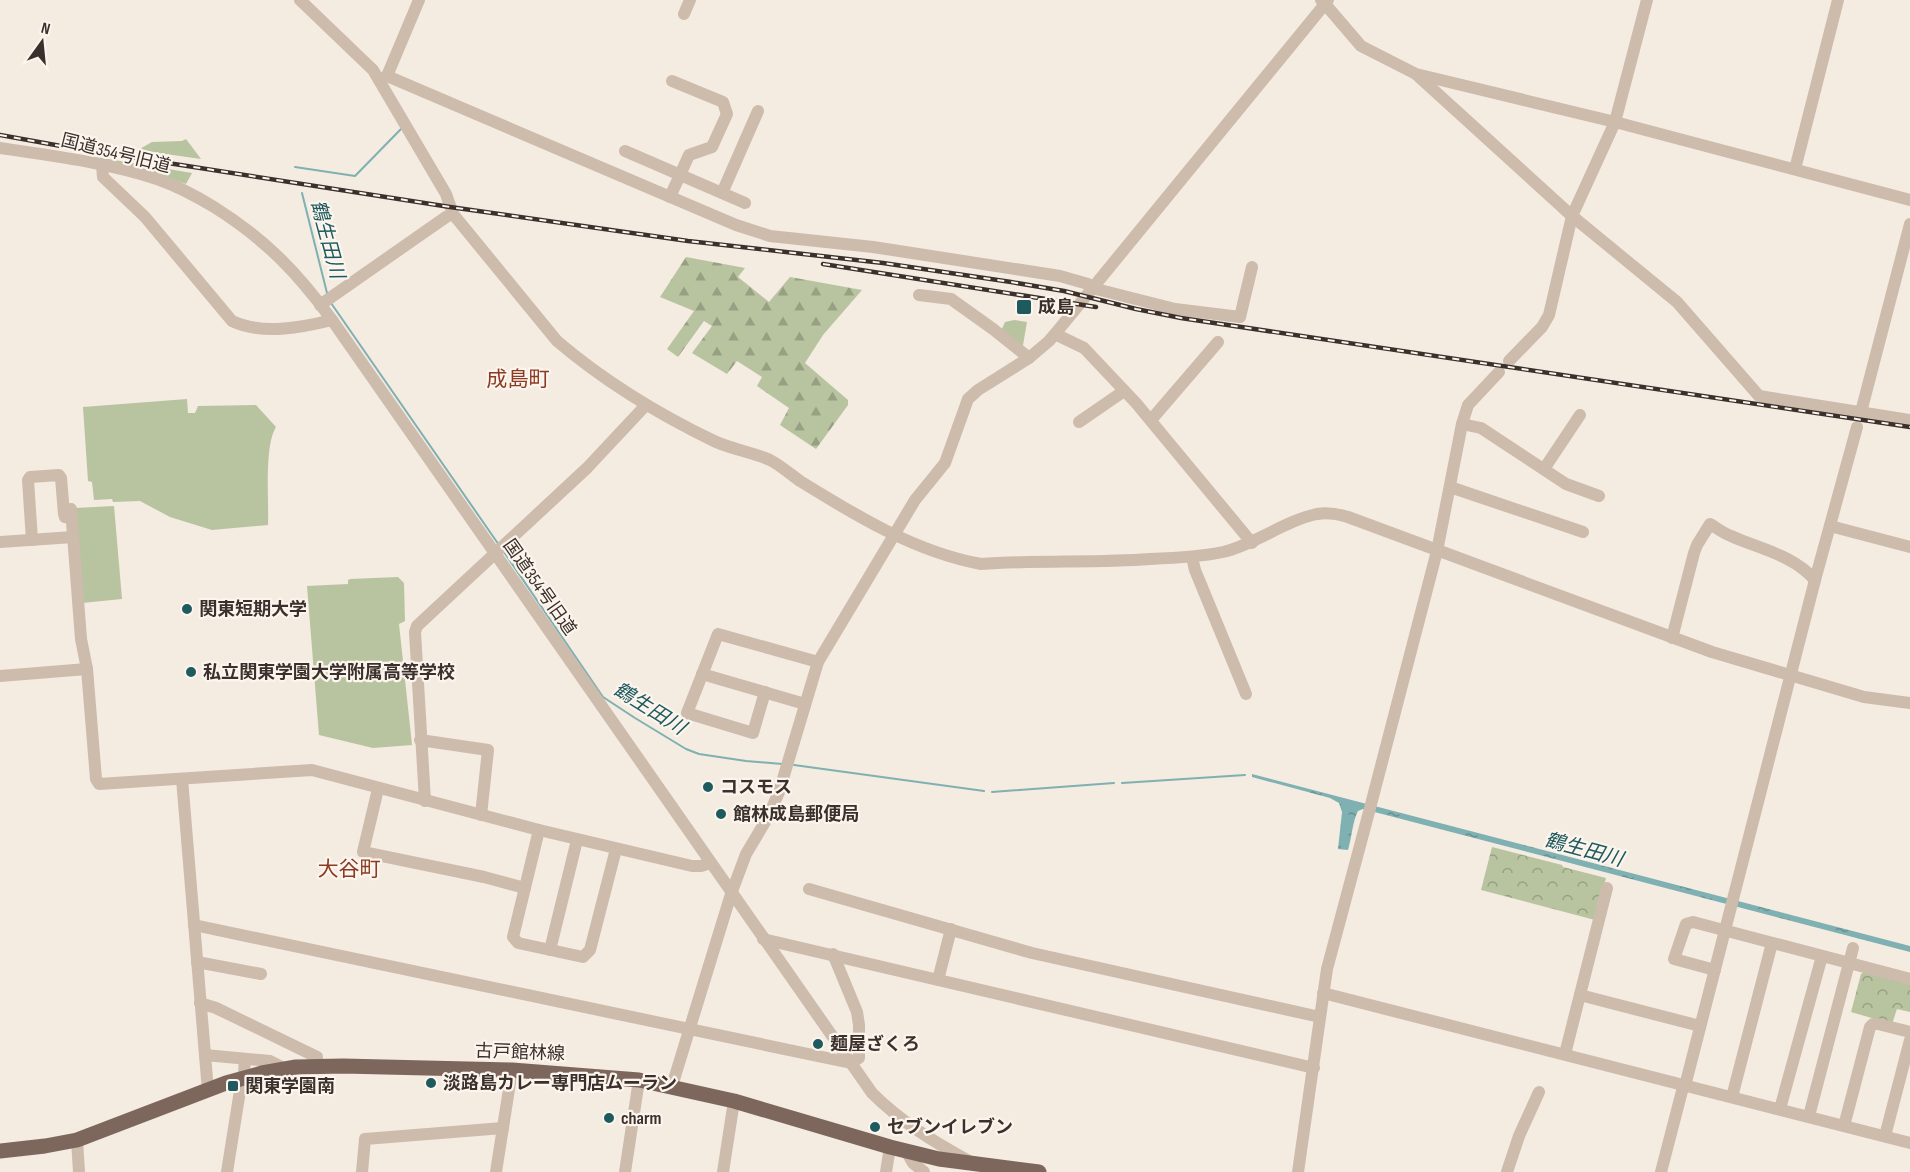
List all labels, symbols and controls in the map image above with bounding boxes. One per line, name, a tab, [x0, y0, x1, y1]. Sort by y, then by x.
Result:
north arrow	[12, 12, 72, 72]
text: N	[39, 19, 52, 39]
street label: 国道354号旧道	[59, 130, 173, 177]
water label: 鶴生田川	[305, 198, 349, 283]
place label: 成島	[1038, 297, 1074, 318]
marker: 成島	[1015, 298, 1033, 316]
district label: 成島町	[487, 367, 550, 392]
street label: 国道354号旧道	[499, 535, 580, 639]
place label: 関東短期大学	[199, 599, 307, 620]
marker: 関東短期大学	[180, 602, 194, 616]
place label: 私立関東学園大学附属高等学校	[203, 662, 455, 683]
marker: 私立関東学園大学附属高等学校	[184, 665, 198, 679]
water label: 鶴生田川	[609, 677, 691, 741]
place label: コスモス	[720, 777, 792, 798]
marker: コスモス	[701, 780, 715, 794]
place label: 館林成島郵便局	[733, 804, 859, 825]
marker: 館林成島郵便局	[714, 807, 728, 821]
water label: 鶴生田川	[1542, 828, 1627, 872]
district label: 大谷町	[318, 857, 381, 882]
place label: 麺屋ざくろ	[830, 1034, 920, 1055]
marker: 麺屋ざくろ	[811, 1037, 825, 1051]
street label: 古戸館林線	[475, 1040, 565, 1065]
place label: 淡路島カレー専門店ムーラン	[443, 1073, 677, 1094]
place label: 関東学園南	[245, 1076, 335, 1097]
marker: 淡路島カレー専門店ムーラン	[424, 1076, 438, 1090]
marker: 関東学園南	[226, 1079, 240, 1093]
place label: charm	[621, 1108, 662, 1129]
marker: charm	[602, 1111, 616, 1125]
place label: セブンイレブン	[887, 1117, 1013, 1138]
marker: セブンイレブン	[868, 1120, 882, 1134]

